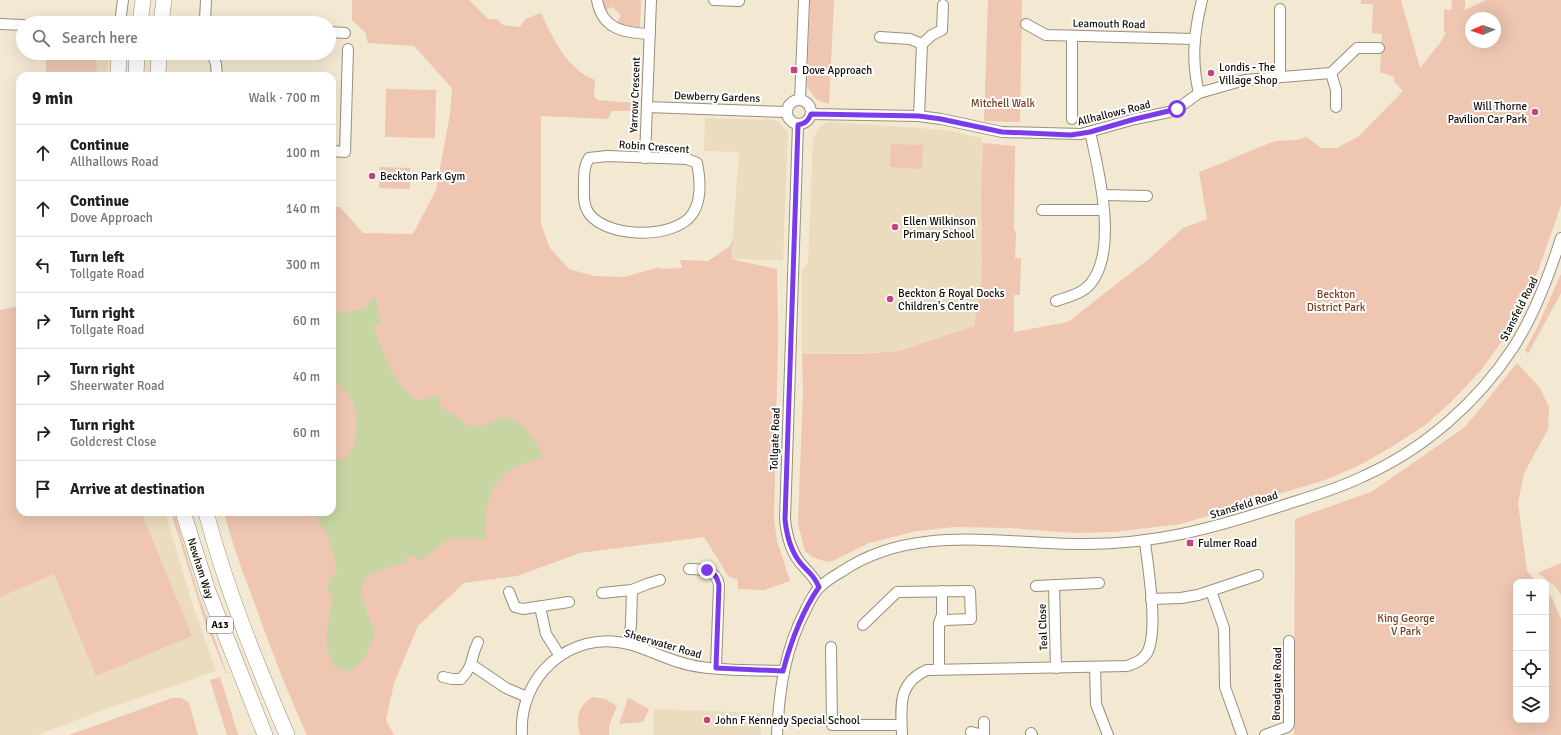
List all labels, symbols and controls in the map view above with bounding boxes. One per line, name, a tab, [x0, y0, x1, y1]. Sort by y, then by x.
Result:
north arrow	[1465, 12, 1501, 48]
search box	[16, 16, 336, 60]
street label: Leamouth Road	[1072, 17, 1146, 31]
icon: search	[30, 27, 52, 49]
text: Search here	[62, 29, 138, 47]
street label: Yarrow Crescent	[627, 57, 643, 133]
place label: Londis - The Village Shop	[1219, 61, 1278, 87]
place label: Dove Approach	[802, 64, 872, 77]
marker: Dove Approach	[789, 65, 799, 75]
marker: Londis - The Village Shop	[1206, 68, 1216, 78]
text: 9 min	[32, 88, 73, 109]
street label: Dewberry Gardens	[674, 89, 761, 105]
text: Walk · 700 m	[249, 90, 320, 106]
park label: Mitchell Walk	[971, 97, 1036, 110]
street label: Allhallows Road	[1076, 98, 1152, 128]
route start	[1168, 100, 1186, 118]
place label: Will Thorne Pavilion Car Park	[1448, 100, 1527, 126]
marker: Will Thorne Pavilion Car Park	[1530, 107, 1540, 117]
text: Continue	[70, 136, 129, 154]
street label: Robin Crescent	[618, 138, 690, 156]
icon: ahead	[32, 142, 54, 164]
text: 100 m	[286, 145, 320, 161]
text: Allhallows Road	[70, 154, 159, 170]
place label: Beckton Park Gym	[380, 170, 465, 183]
marker: Beckton Park Gym	[367, 171, 377, 181]
text: Continue	[70, 192, 129, 210]
icon: ahead	[32, 198, 54, 220]
text: 140 m	[286, 201, 320, 217]
text: Dove Approach	[70, 210, 153, 226]
place label: Ellen Wilkinson Primary School	[903, 215, 976, 241]
marker: Ellen Wilkinson Primary School	[890, 222, 900, 232]
text: Turn left	[70, 248, 124, 266]
icon: left	[32, 254, 54, 276]
text: 300 m	[286, 257, 320, 273]
text: Tollgate Road	[70, 266, 144, 282]
street label: Stansfeld Road	[1497, 275, 1541, 343]
place label: Beckton & Royal Docks Children's Centre	[898, 287, 1005, 313]
park label: Beckton District Park	[1307, 288, 1366, 314]
marker: Beckton & Royal Docks Children's Centre	[885, 294, 895, 304]
text: Turn right	[70, 304, 135, 322]
icon: right	[32, 310, 54, 332]
text: 60 m	[293, 313, 320, 329]
text: Tollgate Road	[70, 322, 144, 338]
text: Turn right	[70, 360, 135, 378]
icon: right	[32, 366, 54, 388]
text: 40 m	[293, 369, 320, 385]
text: Sheerwater Road	[70, 378, 165, 394]
street label: Tollgate Road	[767, 407, 783, 471]
text: Turn right	[70, 416, 135, 434]
icon: right	[32, 422, 54, 444]
text: 60 m	[293, 425, 320, 441]
text: Goldcrest Close	[70, 434, 157, 450]
icon: arrive	[32, 478, 54, 500]
text: Arrive at destination	[70, 480, 205, 498]
street label: Stansfeld Road	[1208, 488, 1280, 522]
street label: Newham Way	[185, 536, 217, 601]
place label: Fulmer Road	[1198, 537, 1257, 550]
marker: Fulmer Road	[1185, 538, 1195, 548]
route end	[698, 561, 716, 579]
map controls	[1513, 579, 1549, 723]
button: +	[1513, 579, 1549, 615]
street label: Teal Close	[1036, 603, 1050, 651]
park label: King George V Park	[1377, 612, 1435, 638]
button: −	[1513, 615, 1549, 651]
road number: A13	[207, 617, 233, 633]
street label: Sheerwater Road	[623, 627, 703, 661]
street label: Broadgate Road	[1270, 647, 1284, 721]
button: locate	[1513, 651, 1549, 687]
button: layers	[1513, 687, 1549, 723]
place label: John F Kennedy Special School	[715, 714, 860, 727]
marker: John F Kennedy Special School	[702, 715, 712, 725]

